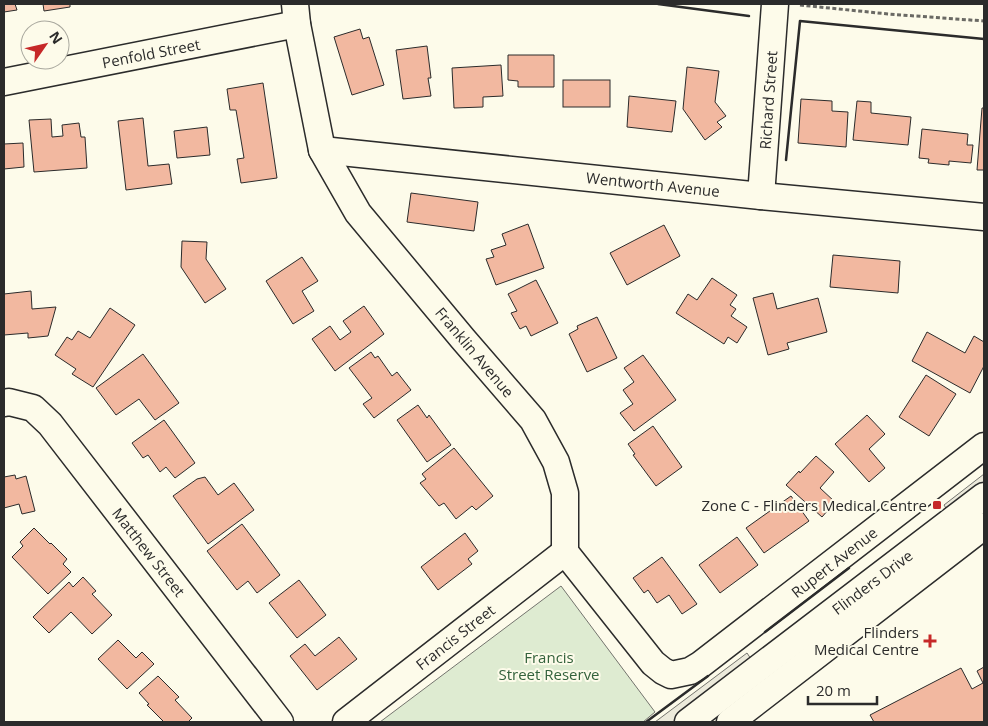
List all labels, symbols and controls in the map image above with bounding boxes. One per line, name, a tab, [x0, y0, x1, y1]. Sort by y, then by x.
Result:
north arrow	[20, 20, 70, 70]
text: N	[45, 27, 67, 47]
street label: Penfold Street	[100, 34, 202, 72]
street label: Richard Street	[755, 50, 781, 150]
street label: Wentworth Avenue	[585, 167, 721, 201]
street label: Franklin Avenue	[431, 303, 519, 401]
place label: Zone C - Flinders Medical Centre	[701, 495, 927, 515]
marker: Zone C - Flinders Medical Centre	[931, 499, 943, 511]
street label: Matthew Street	[108, 503, 190, 601]
street label: Rupert Avenue	[787, 522, 881, 602]
street label: Flinders Drive	[828, 545, 916, 619]
street label: Francis Street	[411, 600, 499, 674]
place label: Flinders Medical Centre	[814, 622, 919, 659]
marker: Flinders Medical Centre	[923, 634, 937, 648]
park label: Francis Street Reserve	[498, 647, 600, 684]
scale bar	[808, 674, 877, 706]
text: 20 m	[816, 680, 851, 700]

